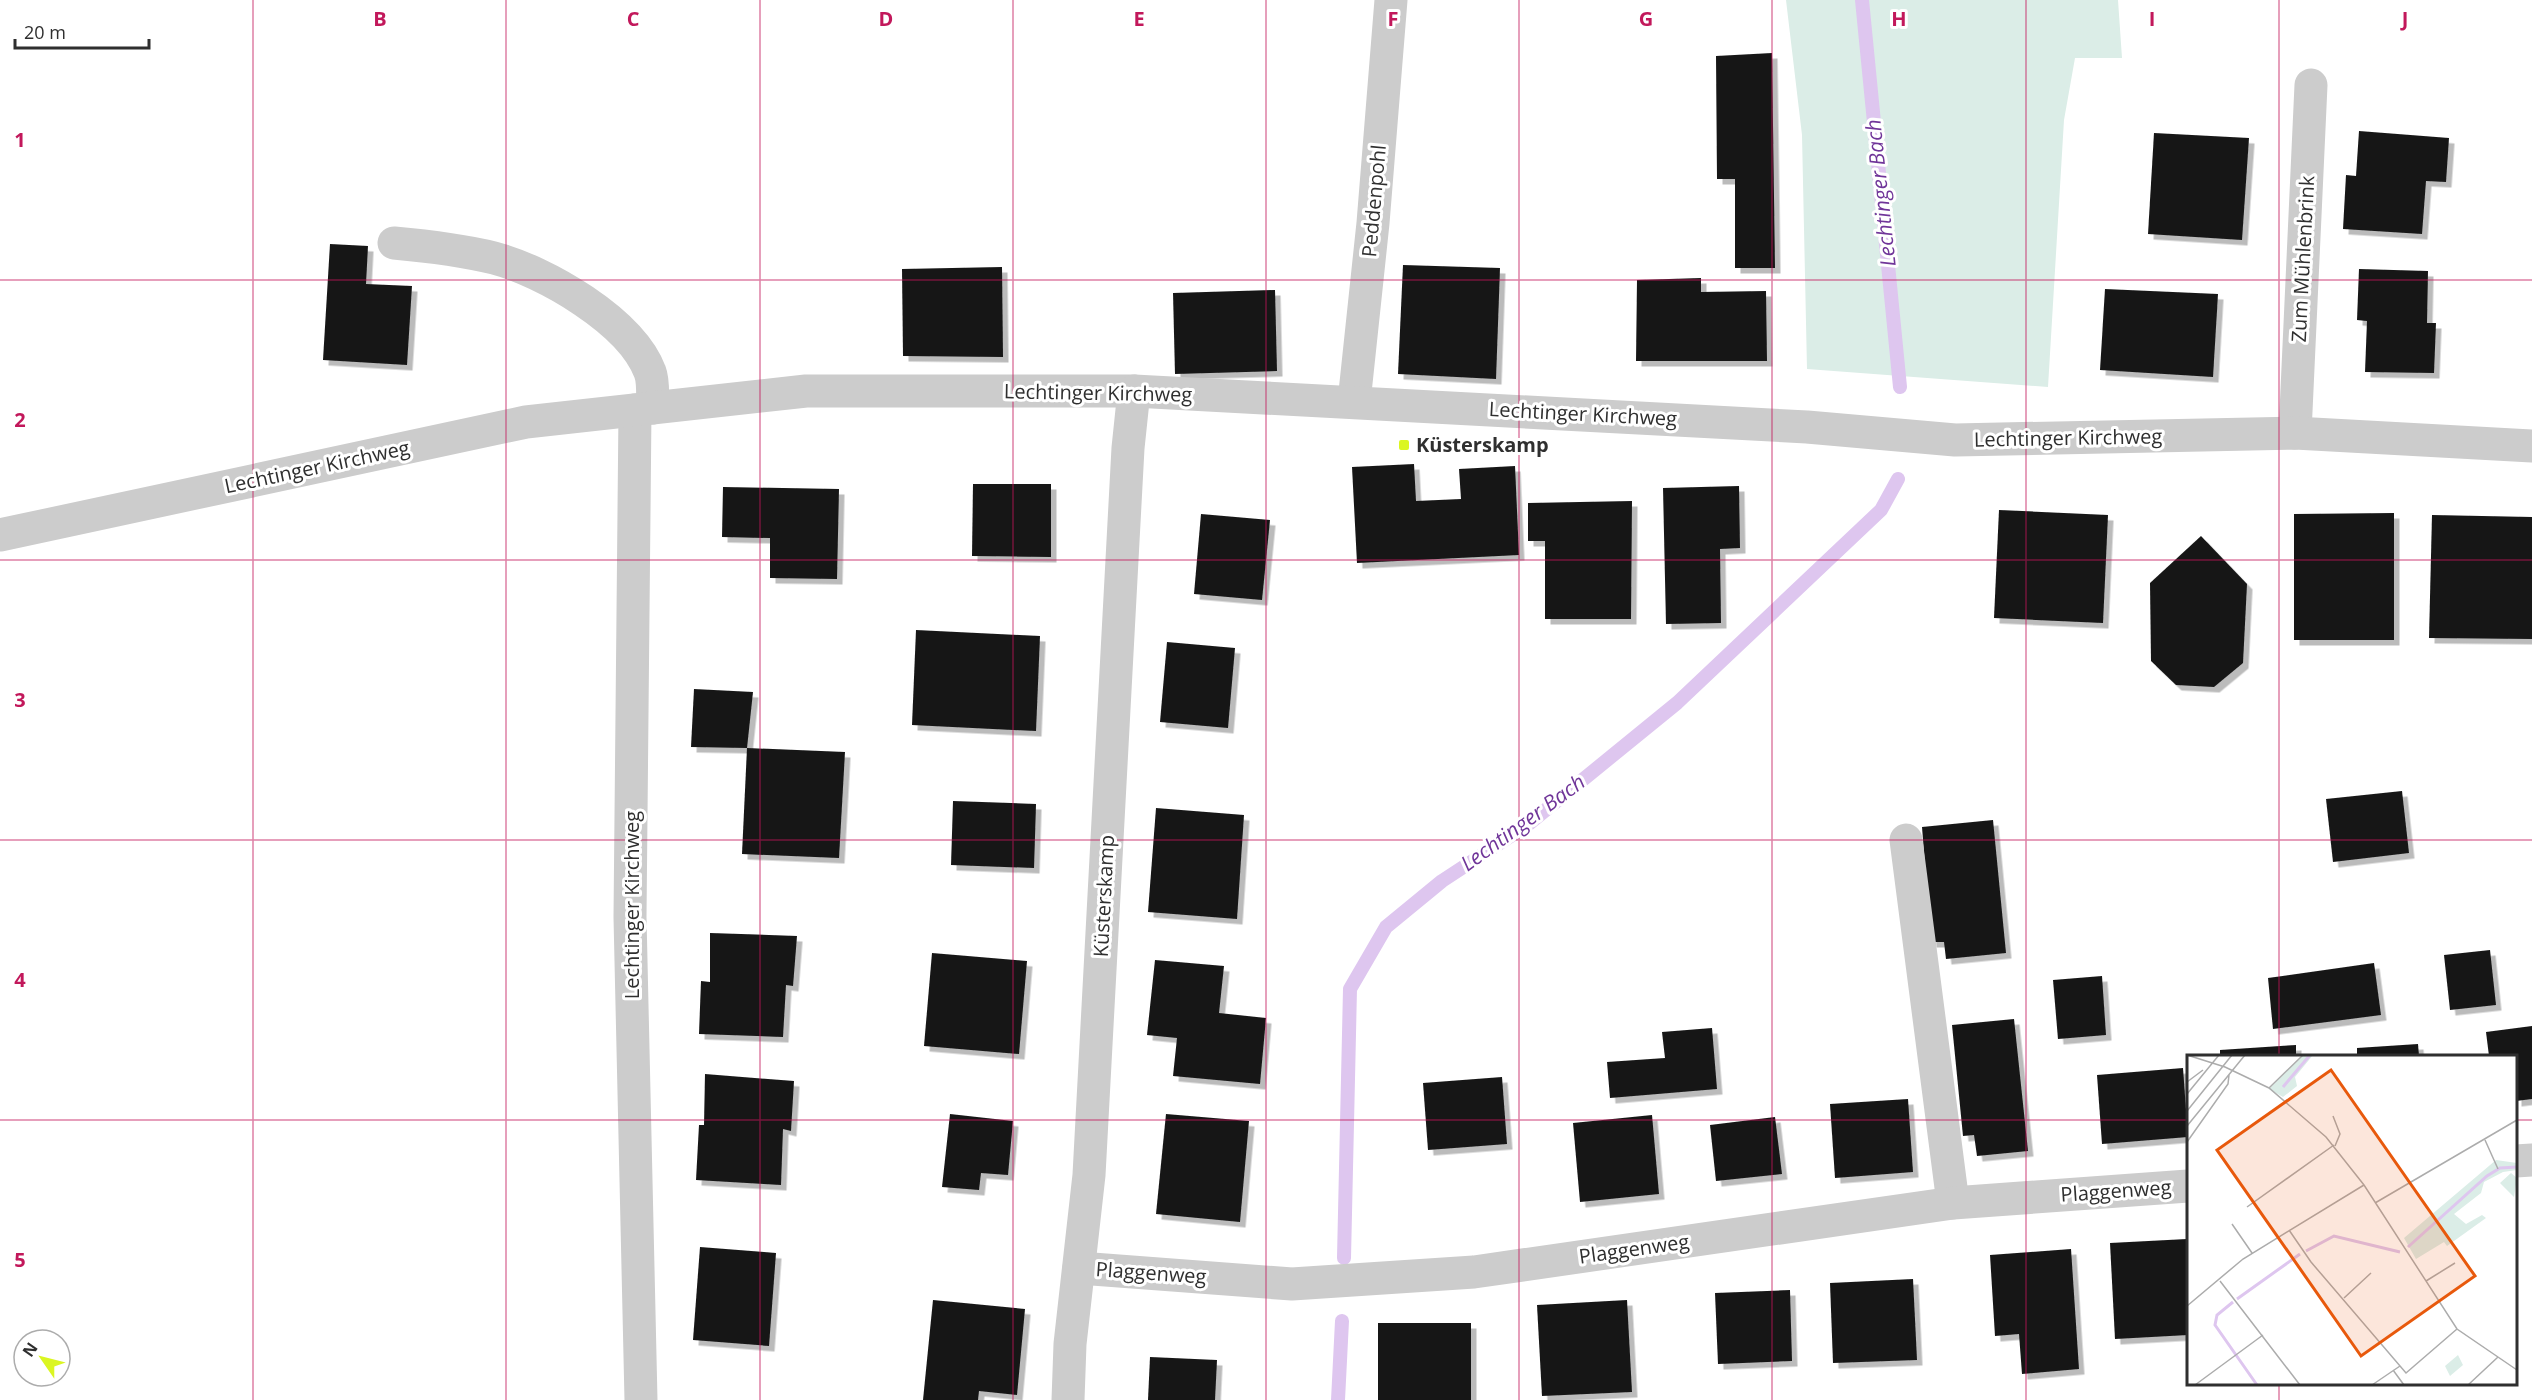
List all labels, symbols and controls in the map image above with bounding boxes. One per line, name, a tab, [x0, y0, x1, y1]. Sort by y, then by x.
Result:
text: B	[373, 5, 387, 32]
text: C	[627, 5, 640, 32]
text: D	[879, 5, 893, 32]
text: E	[1133, 5, 1145, 32]
text: F	[1388, 5, 1398, 32]
text: G	[1639, 5, 1653, 32]
text: H	[1891, 5, 1907, 32]
text: I	[2149, 5, 2155, 32]
text: J	[2400, 5, 2408, 32]
scale bar	[15, 12, 148, 50]
text: 20 m	[24, 20, 66, 44]
water label: Lechtinger Bach	[1858, 118, 1902, 268]
text: 1	[14, 126, 26, 153]
street label: Peddenpohl	[1355, 144, 1392, 258]
street label: Zum Mühlenbrink	[2285, 175, 2320, 343]
street label: Lechtinger Kirchweg	[1004, 377, 1193, 408]
street label: Lechtinger Kirchweg	[1488, 395, 1678, 432]
text: 2	[14, 406, 26, 433]
street label: Lechtinger Kirchweg	[1974, 422, 2163, 453]
place label: Küsterskamp	[1416, 431, 1549, 458]
street label: Lechtinger Kirchweg	[222, 434, 412, 499]
marker: Küsterskamp	[1397, 438, 1411, 452]
text: 3	[14, 686, 26, 713]
water label: Lechtinger Bach	[1454, 767, 1590, 877]
street label: Lechtinger Kirchweg	[618, 811, 645, 999]
street label: Küsterskamp	[1087, 834, 1120, 958]
text: 4	[14, 966, 26, 993]
inset map	[2187, 1055, 2517, 1385]
street label: Plaggenweg	[2060, 1173, 2172, 1208]
street label: Plaggenweg	[1577, 1227, 1691, 1270]
text: 5	[14, 1246, 26, 1273]
street label: Plaggenweg	[1095, 1255, 1207, 1290]
north arrow	[12, 1328, 72, 1388]
text: N	[17, 1338, 42, 1361]

